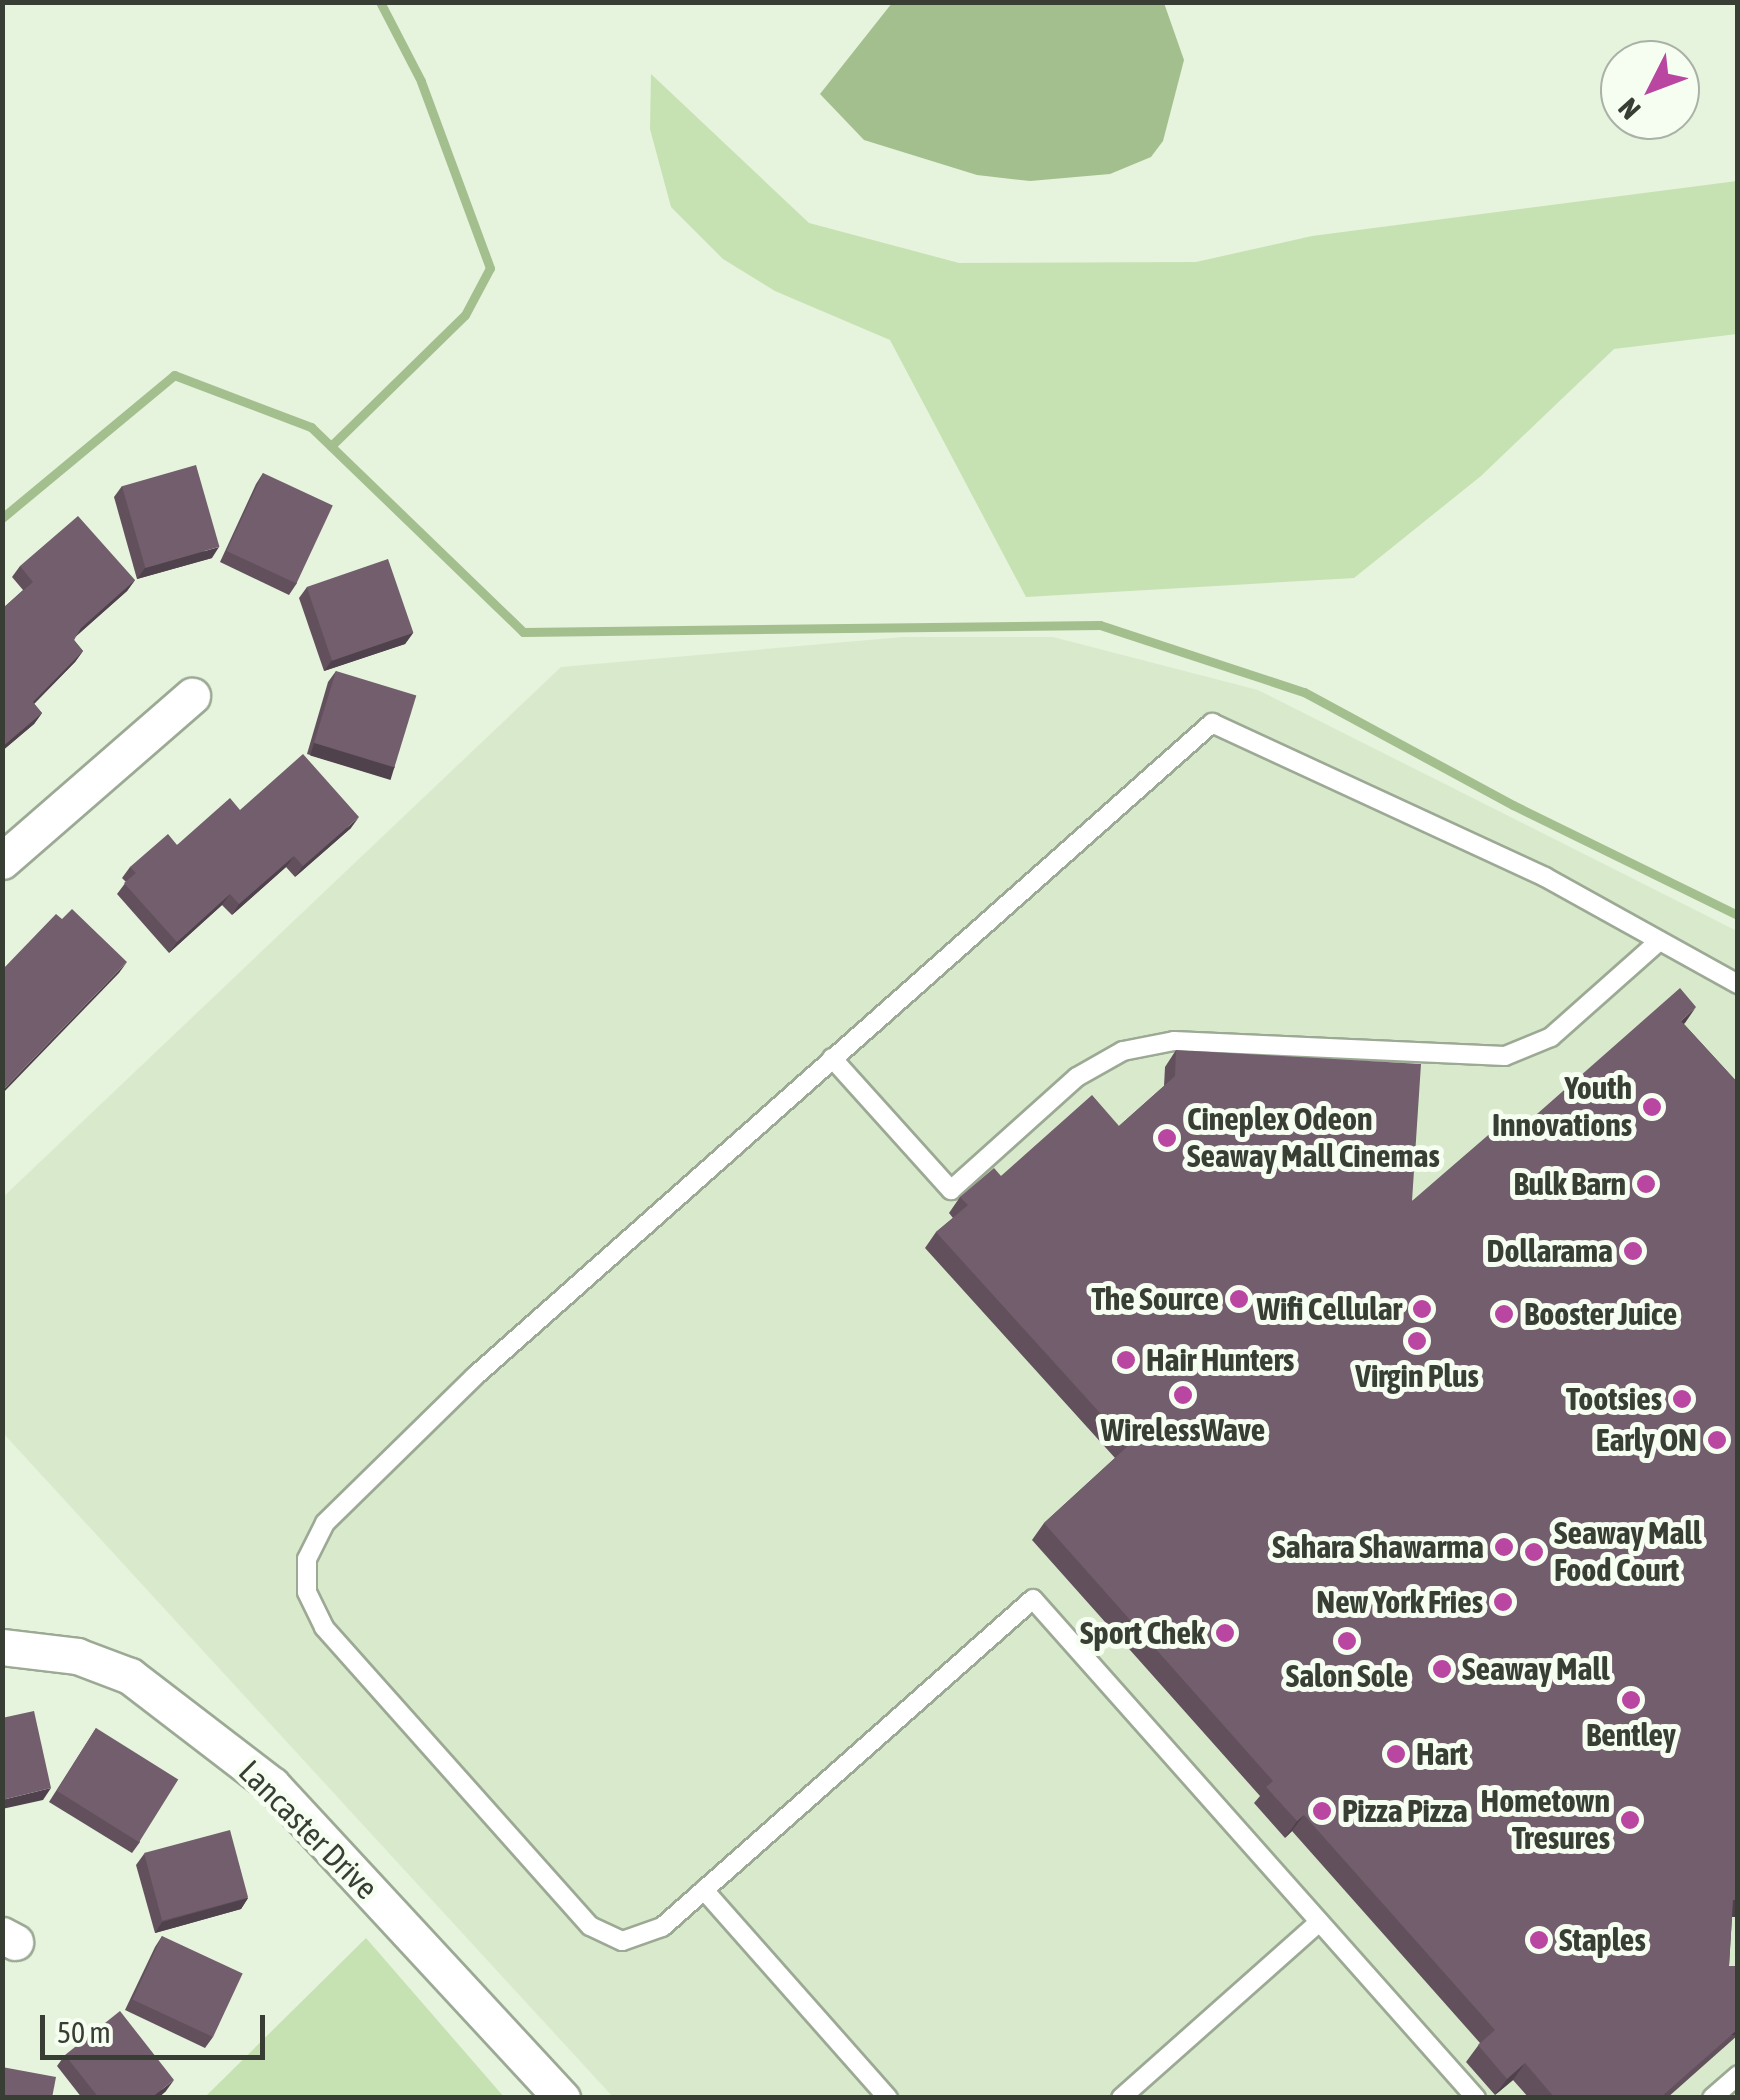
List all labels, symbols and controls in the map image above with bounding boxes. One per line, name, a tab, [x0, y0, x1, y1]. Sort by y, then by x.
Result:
north arrow	[1600, 40, 1700, 140]
text: N	[1612, 92, 1647, 126]
place label: Youth Innovations	[1492, 1070, 1632, 1145]
marker: Youth Innovations	[1641, 1096, 1663, 1118]
place label: Cineplex Odeon Seaway Mall Cinemas	[1187, 1101, 1440, 1176]
marker: Cineplex Odeon Seaway Mall Cinemas	[1156, 1127, 1178, 1149]
place label: Bulk Barn	[1513, 1165, 1626, 1203]
marker: Bulk Barn	[1635, 1173, 1657, 1195]
place label: Dollarama	[1487, 1232, 1613, 1270]
marker: Dollarama	[1622, 1240, 1644, 1262]
place label: The Source	[1091, 1280, 1219, 1318]
marker: The Source	[1228, 1288, 1250, 1310]
place label: Wifi Cellular	[1257, 1290, 1402, 1328]
place label: Booster Juice	[1524, 1295, 1677, 1333]
marker: Wifi Cellular	[1411, 1298, 1433, 1320]
marker: Booster Juice	[1493, 1303, 1515, 1325]
marker: Virgin Plus	[1406, 1330, 1428, 1352]
place label: Hair Hunters	[1146, 1341, 1294, 1379]
marker: Hair Hunters	[1115, 1349, 1137, 1371]
place label: Virgin Plus	[1355, 1357, 1479, 1395]
place label: Tootsies	[1566, 1380, 1662, 1418]
marker: WirelessWave	[1172, 1384, 1194, 1406]
marker: Tootsies	[1671, 1388, 1693, 1410]
place label: WirelessWave	[1101, 1411, 1265, 1449]
place label: Early ON	[1596, 1421, 1697, 1459]
marker: Early ON	[1706, 1429, 1728, 1451]
place label: Seaway Mall Food Court	[1554, 1515, 1701, 1590]
place label: Sahara Shawarma	[1272, 1528, 1484, 1566]
marker: Sahara Shawarma	[1493, 1536, 1515, 1558]
marker: Seaway Mall Food Court	[1523, 1541, 1545, 1563]
place label: New York Fries	[1316, 1583, 1483, 1621]
marker: New York Fries	[1492, 1591, 1514, 1613]
place label: Sport Chek	[1080, 1614, 1205, 1652]
marker: Sport Chek	[1214, 1622, 1236, 1644]
marker: Salon Sole	[1336, 1630, 1358, 1652]
place label: Seaway Mall	[1462, 1650, 1609, 1688]
place label: Salon Sole	[1286, 1657, 1408, 1695]
marker: Seaway Mall	[1431, 1658, 1453, 1680]
marker: Bentley	[1620, 1689, 1642, 1711]
place label: Bentley	[1586, 1716, 1676, 1754]
place label: Hart	[1416, 1735, 1468, 1773]
marker: Hart	[1385, 1743, 1407, 1765]
street label: Lancaster Drive	[231, 1753, 385, 1907]
place label: Hometown Tresures	[1481, 1783, 1610, 1858]
place label: Pizza Pizza	[1342, 1792, 1468, 1830]
marker: Pizza Pizza	[1311, 1800, 1333, 1822]
marker: Hometown Tresures	[1619, 1809, 1641, 1831]
place label: Staples	[1559, 1921, 1646, 1959]
marker: Staples	[1528, 1929, 1550, 1951]
scale bar	[45, 1995, 270, 2057]
text: 50 m	[57, 2015, 111, 2049]

